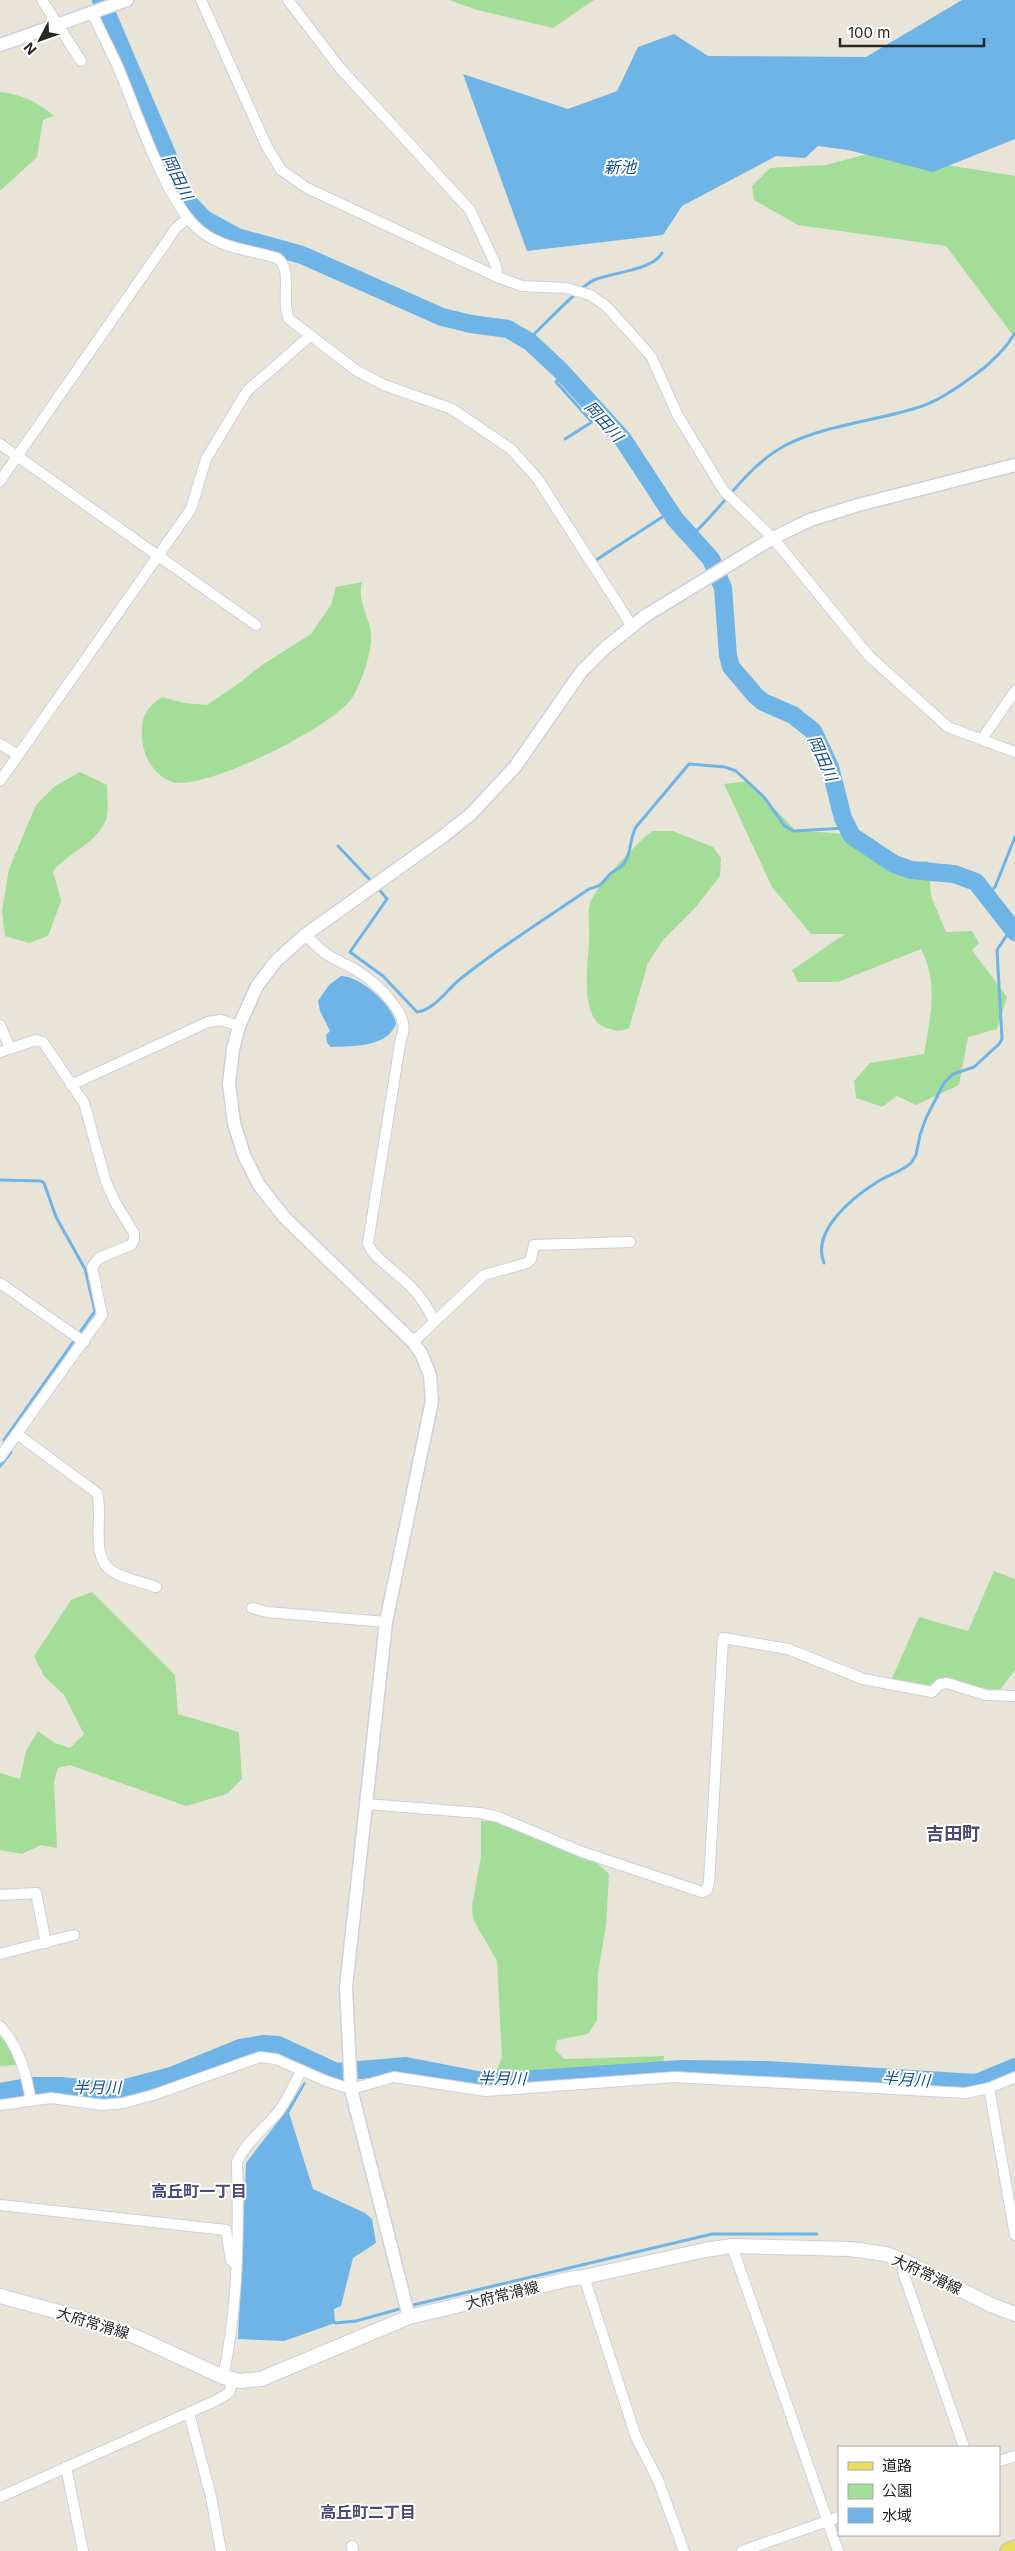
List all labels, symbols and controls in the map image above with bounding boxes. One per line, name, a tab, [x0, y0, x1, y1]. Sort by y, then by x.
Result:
north arrow	[15, 15, 65, 65]
scale bar	[840, 15, 984, 47]
text: 100 m	[848, 23, 890, 42]
text: N	[20, 39, 40, 58]
water label: 岡田川	[158, 151, 198, 205]
water label: 新池	[604, 157, 638, 177]
water label: 岡田川	[581, 396, 629, 447]
water label: 岡田川	[804, 732, 843, 786]
district label: 吉田町	[926, 1823, 980, 1844]
water label: 半月川	[881, 2067, 933, 2091]
water label: 半月川	[478, 2068, 528, 2088]
water label: 半月川	[73, 2077, 123, 2097]
district label: 高丘町一丁目	[151, 2181, 247, 2201]
street label: 大府常滑線	[889, 2250, 965, 2298]
street label: 大府常滑線	[463, 2277, 541, 2313]
street label: 大府常滑線	[54, 2303, 132, 2343]
legend	[838, 2446, 1000, 2536]
text: 道路	[882, 2456, 912, 2475]
text: 公園	[882, 2481, 912, 2500]
district label: 高丘町二丁目	[320, 2502, 416, 2522]
text: 水域	[882, 2506, 912, 2525]

